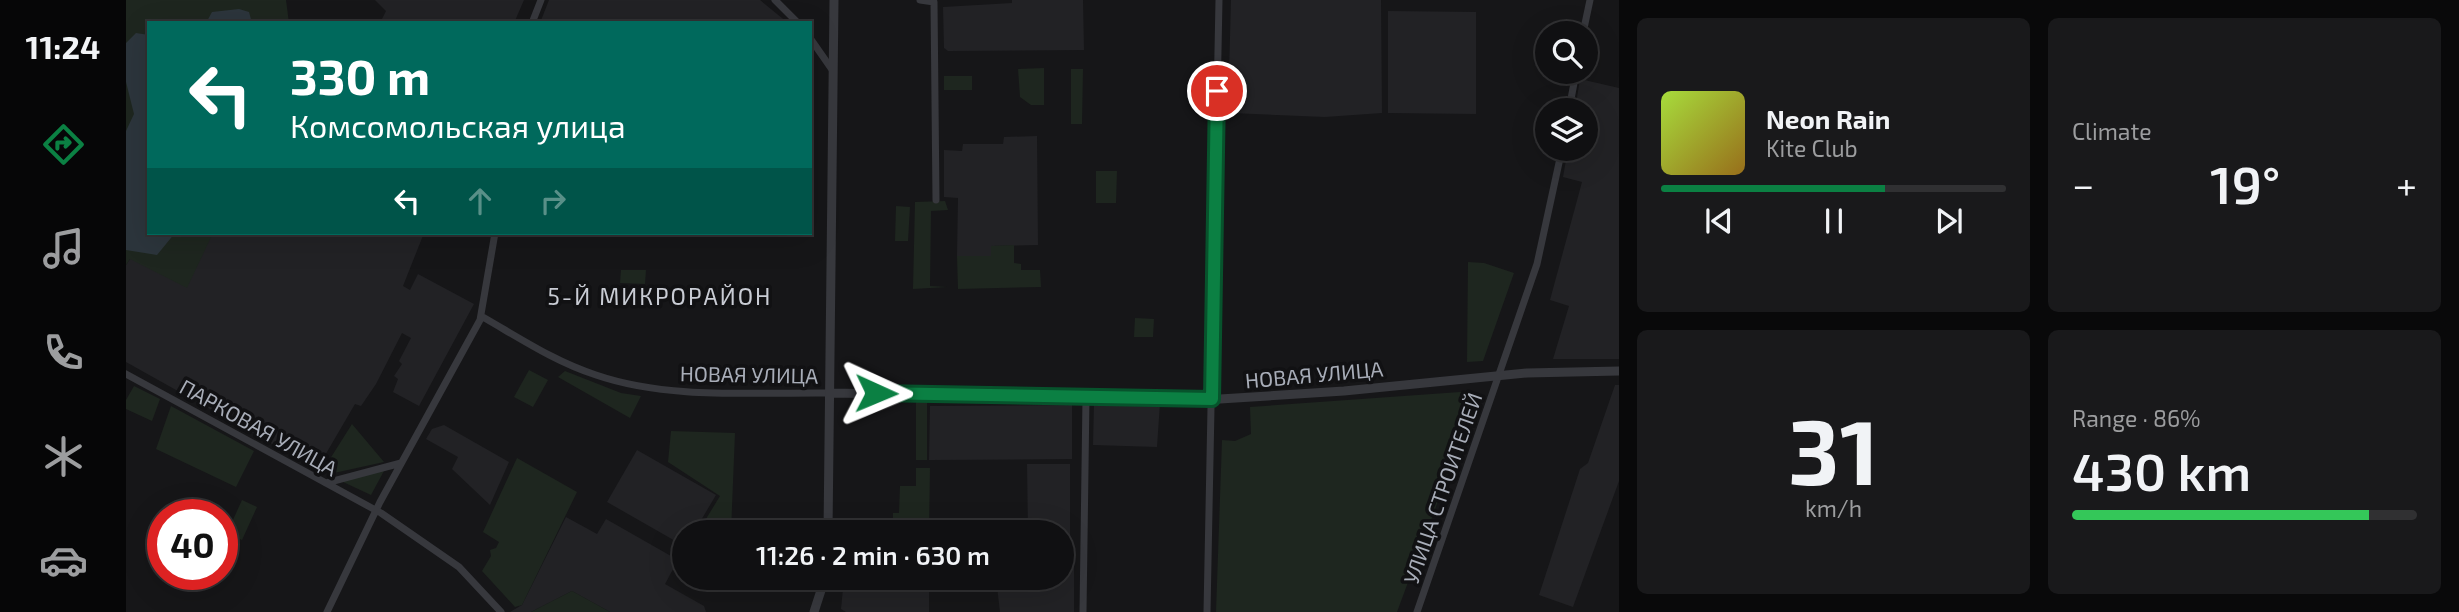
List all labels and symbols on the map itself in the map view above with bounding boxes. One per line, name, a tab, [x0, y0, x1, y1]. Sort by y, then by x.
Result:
pin	[1187, 61, 1247, 121]
district label: 5-Й МИКРОРАЙОН	[548, 282, 772, 310]
position arrow	[839, 356, 913, 430]
street label: НОВАЯ УЛИЦА	[1244, 356, 1384, 392]
street label: НОВАЯ УЛИЦА	[680, 360, 818, 388]
street label: ПАРКОВАЯ УЛИЦА	[176, 373, 342, 481]
street label: УЛИЦА СТРОИТЕЛЕЙ	[1398, 389, 1486, 587]
speed limit sign: 40	[147, 499, 238, 590]

